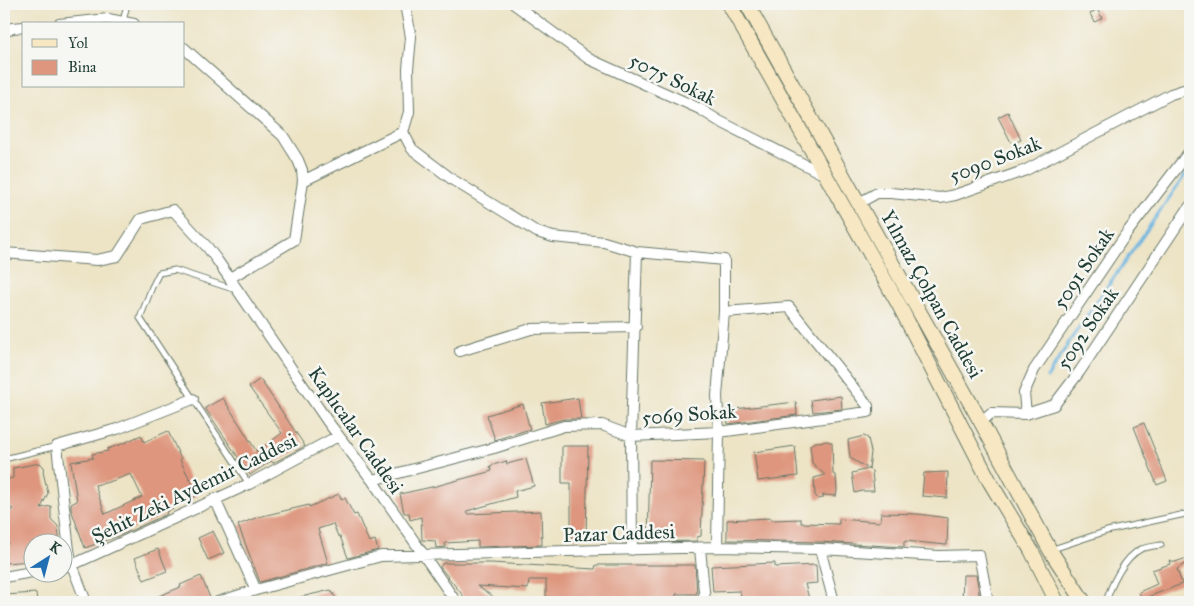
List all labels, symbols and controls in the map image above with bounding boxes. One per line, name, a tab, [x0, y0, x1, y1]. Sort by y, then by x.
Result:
legend	[22, 22, 185, 88]
text: Yol	[68, 34, 89, 52]
street label: 5075 Sokak	[626, 48, 721, 111]
text: Bina	[68, 58, 97, 76]
street label: 5090 Sokak	[946, 130, 1045, 187]
street label: Yılmaz Çolpan Caddesi	[876, 206, 988, 383]
street label: 5091 Sokak	[1047, 222, 1119, 313]
street label: 5092 Sokak	[1051, 282, 1124, 374]
street label: Kaplıcalar Caddesi	[303, 362, 409, 498]
street label: 5069 Sokak	[641, 399, 738, 429]
street label: Şehit Zeki Aydemir Caddesi	[88, 428, 301, 548]
street label: Pazar Caddesi	[562, 519, 676, 547]
north arrow	[22, 534, 72, 584]
text: K	[46, 538, 65, 558]

